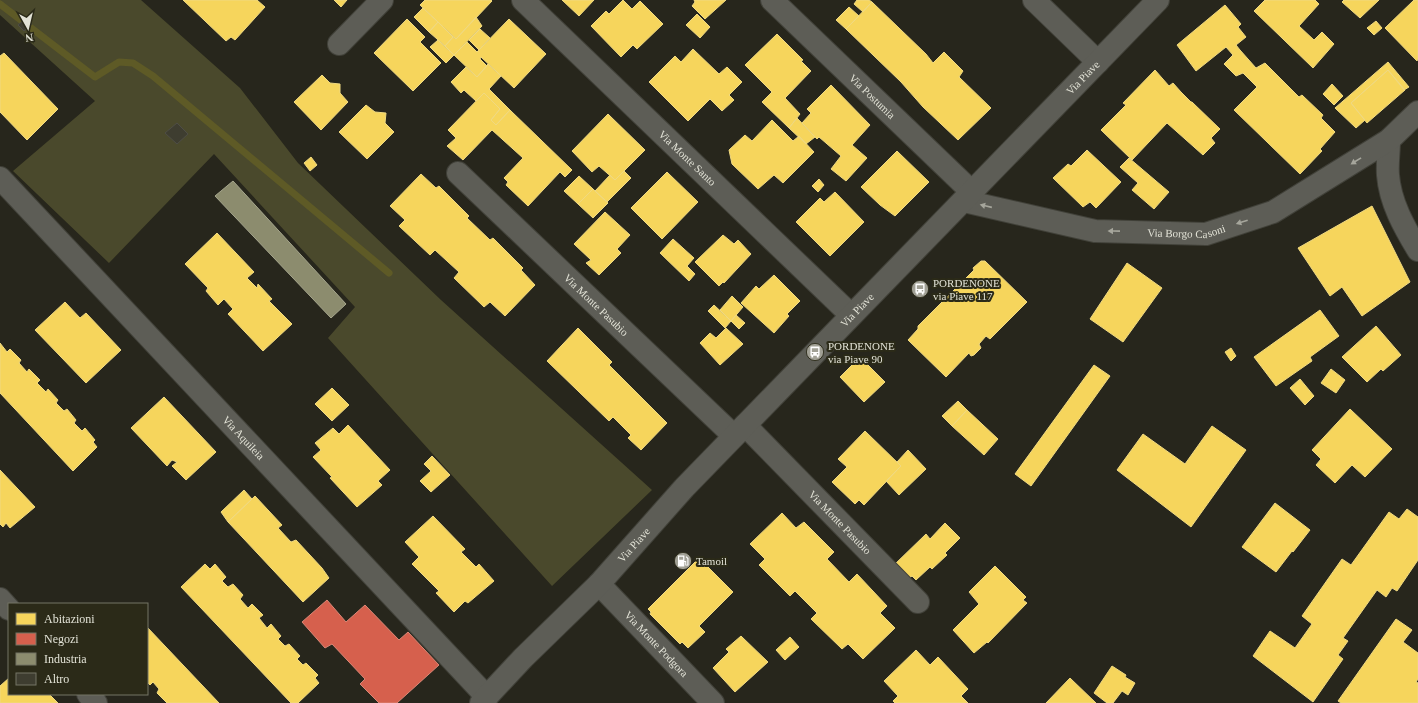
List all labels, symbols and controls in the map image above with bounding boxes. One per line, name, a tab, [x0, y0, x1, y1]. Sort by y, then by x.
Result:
north arrow	[8, 8, 48, 48]
text: N	[25, 31, 34, 44]
street label: Via Piave	[1064, 58, 1102, 97]
street label: Via Postumia	[847, 72, 898, 121]
street label: Via Monte Santo	[656, 128, 719, 188]
one-way arrow	[1350, 157, 1362, 164]
one-way arrow	[980, 203, 993, 209]
one-way arrow	[1236, 219, 1248, 225]
street label: Via Borgo Casoni	[1147, 222, 1227, 240]
one-way arrow	[1108, 228, 1120, 235]
street label: Via Monte Pasubio	[562, 271, 631, 339]
place label: PORDENONE via Piave 117	[933, 277, 1000, 302]
bus stop icon: PORDENONE via Piave 117	[910, 279, 930, 299]
street label: Via Piave	[838, 291, 876, 329]
place label: PORDENONE via Piave 90	[828, 340, 895, 365]
bus stop icon: PORDENONE via Piave 90	[805, 342, 825, 362]
street label: Via Aquileia	[220, 413, 267, 462]
street label: Via Monte Pasubio	[806, 488, 874, 557]
street label: Via Piave	[615, 525, 652, 565]
fuel station icon: Tamoil	[673, 551, 693, 571]
place label: Tamoil	[696, 555, 727, 567]
legend	[8, 603, 148, 695]
street label: Via Monte Podgora	[622, 609, 691, 679]
text: Abitazioni	[44, 612, 95, 626]
text: Negozi	[44, 632, 79, 646]
text: Industria	[44, 652, 87, 666]
text: Altro	[44, 672, 69, 686]

